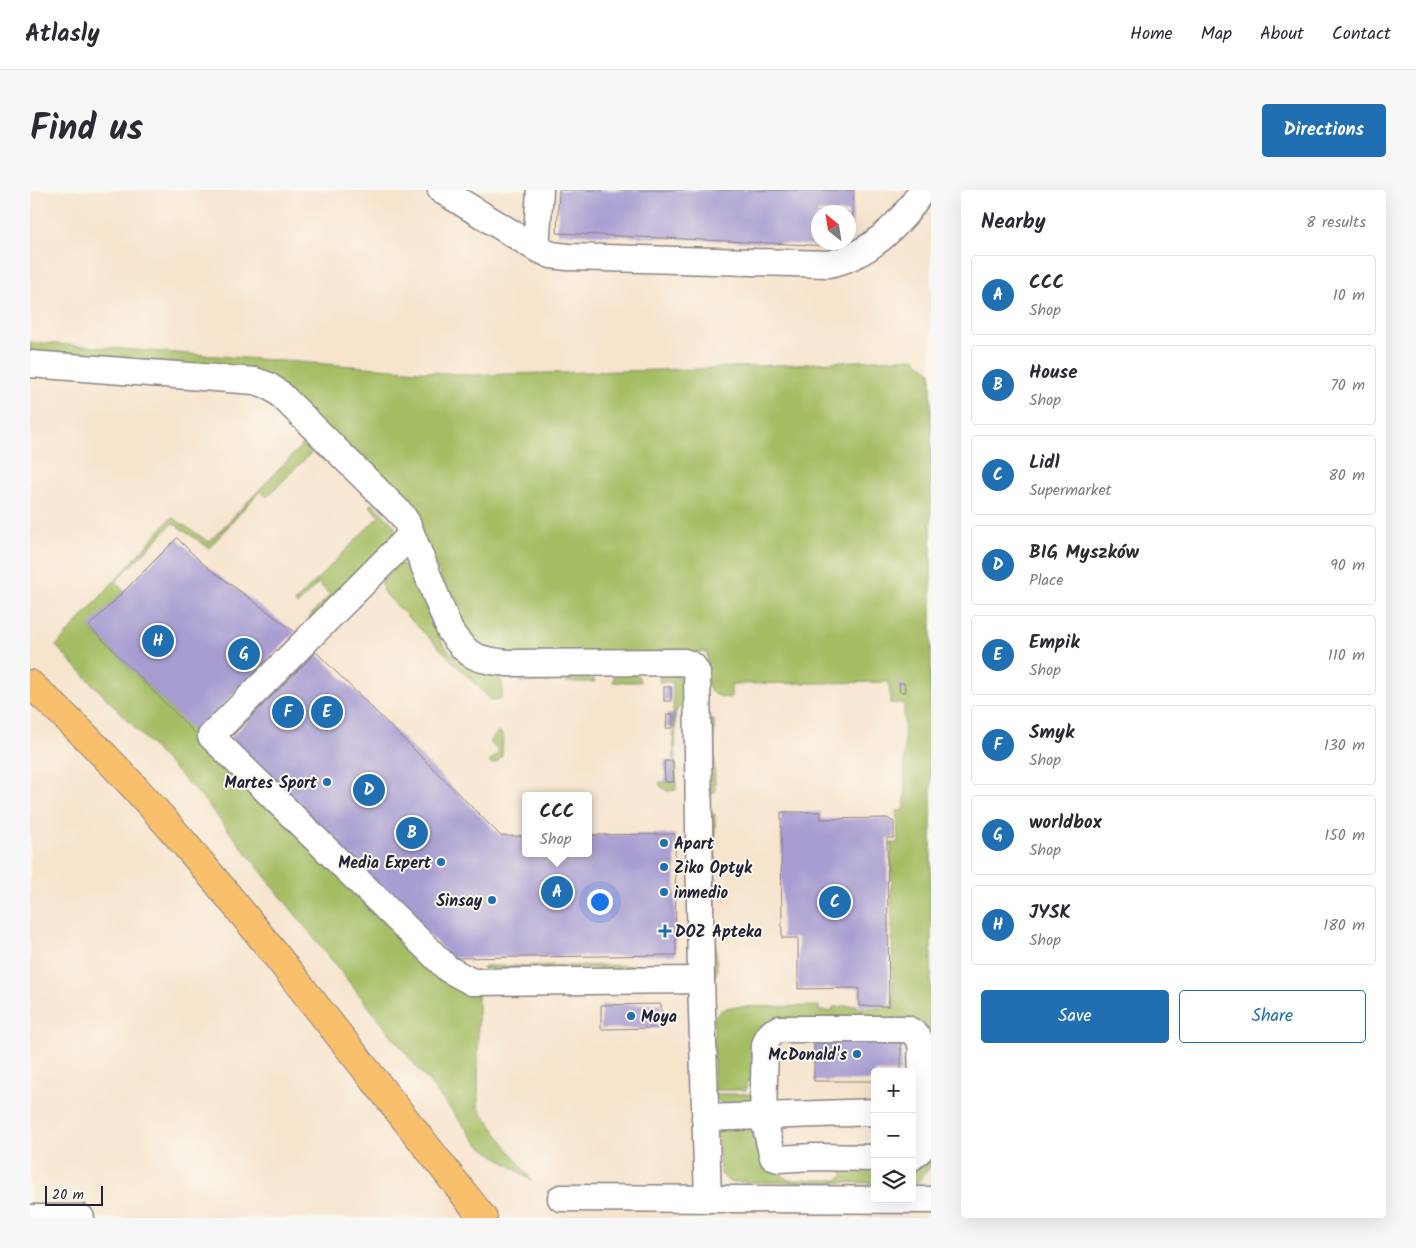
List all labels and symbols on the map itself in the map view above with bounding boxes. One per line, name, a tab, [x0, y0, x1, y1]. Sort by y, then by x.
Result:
north arrow	[811, 205, 856, 250]
pin: H	[142, 622, 174, 660]
pin: G	[228, 635, 260, 673]
pin: F	[272, 693, 304, 731]
pin: E	[311, 693, 343, 731]
place label: Martes Sport	[225, 771, 318, 796]
pin: D	[353, 771, 385, 809]
marker: Martes Sport	[321, 776, 333, 788]
pin: B	[396, 814, 428, 852]
place label: Apart	[674, 832, 715, 857]
marker: Apart	[658, 837, 670, 849]
place label: Media Expert	[338, 851, 432, 876]
marker: Media Expert	[435, 856, 447, 868]
place label: Ziko Optyk	[674, 856, 753, 881]
marker: Ziko Optyk	[658, 861, 670, 873]
pin: A	[541, 873, 573, 911]
place label: inmedio	[674, 881, 728, 906]
pin: C	[819, 883, 851, 921]
marker: inmedio	[658, 886, 670, 898]
place label: Sinsay	[436, 889, 483, 914]
your location	[587, 889, 613, 915]
marker: Sinsay	[486, 894, 498, 906]
place label: DOZ Apteka	[675, 920, 762, 945]
marker: DOZ Apteka	[659, 925, 671, 937]
place label: Moya	[641, 1005, 677, 1030]
marker: Moya	[625, 1010, 637, 1022]
place label: McDonald's	[768, 1043, 848, 1068]
marker: McDonald's	[851, 1048, 863, 1060]
scale bar	[45, 1183, 102, 1206]

